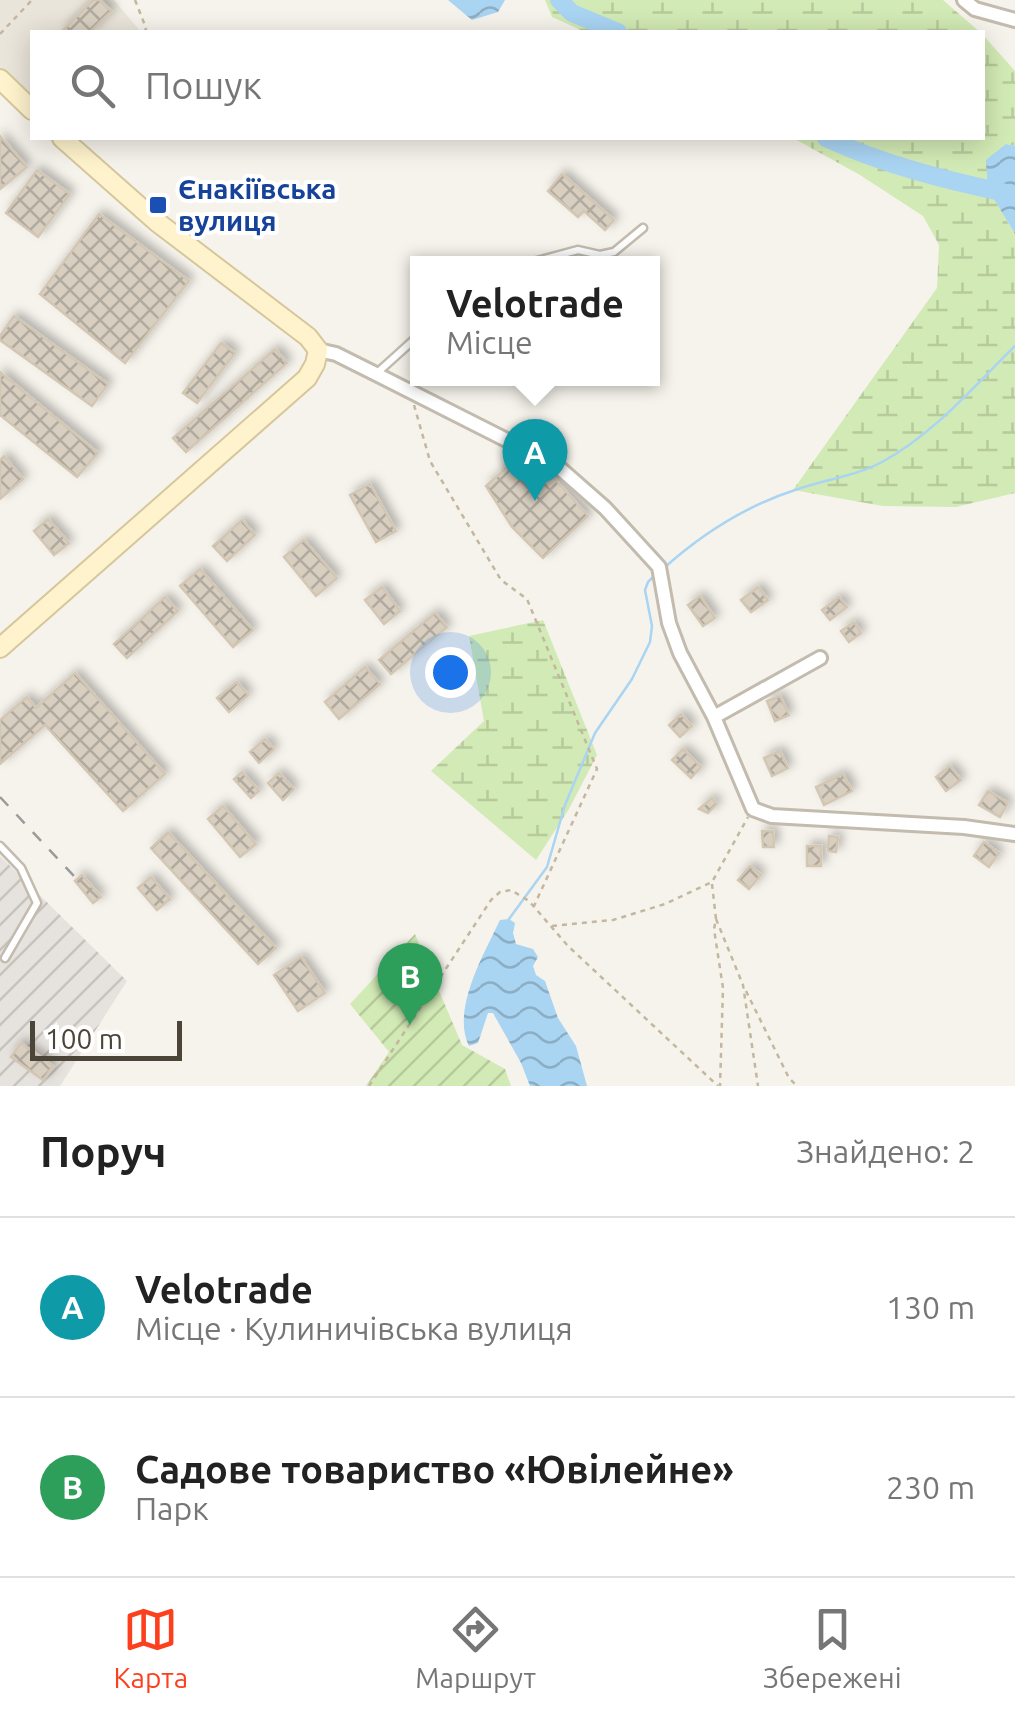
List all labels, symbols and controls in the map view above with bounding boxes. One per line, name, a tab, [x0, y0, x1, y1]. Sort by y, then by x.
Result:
search box	[30, 30, 985, 140]
icon: search	[65, 58, 120, 113]
text: Пошук	[145, 64, 262, 106]
place label: Єнакіївська вулиця	[178, 173, 337, 236]
marker: Єнакіївська вулиця	[147, 194, 169, 216]
popup	[410, 256, 660, 386]
text: Velotrade	[446, 282, 624, 324]
text: Місце	[446, 324, 533, 360]
pin: A	[502, 418, 568, 501]
your location	[425, 647, 476, 698]
pin: B	[378, 942, 442, 1025]
scale bar	[30, 1016, 182, 1060]
text: 100 m	[45, 1023, 123, 1054]
text: Поруч	[40, 1128, 166, 1175]
text: Знайдено: 2	[796, 1133, 975, 1169]
text: Velotrade	[135, 1268, 313, 1310]
text: A	[61, 1289, 84, 1325]
text: 130 m	[886, 1289, 975, 1325]
text: Місце · Кулиничівська вулиця	[135, 1310, 573, 1346]
text: Садове товариство «Ювілейне»	[135, 1448, 734, 1490]
text: B	[62, 1469, 83, 1505]
text: 230 m	[886, 1469, 975, 1505]
text: Парк	[135, 1490, 209, 1526]
tab: Карта	[114, 1602, 188, 1693]
tab: Маршрут	[415, 1602, 536, 1693]
tab: Збережені	[763, 1602, 901, 1693]

